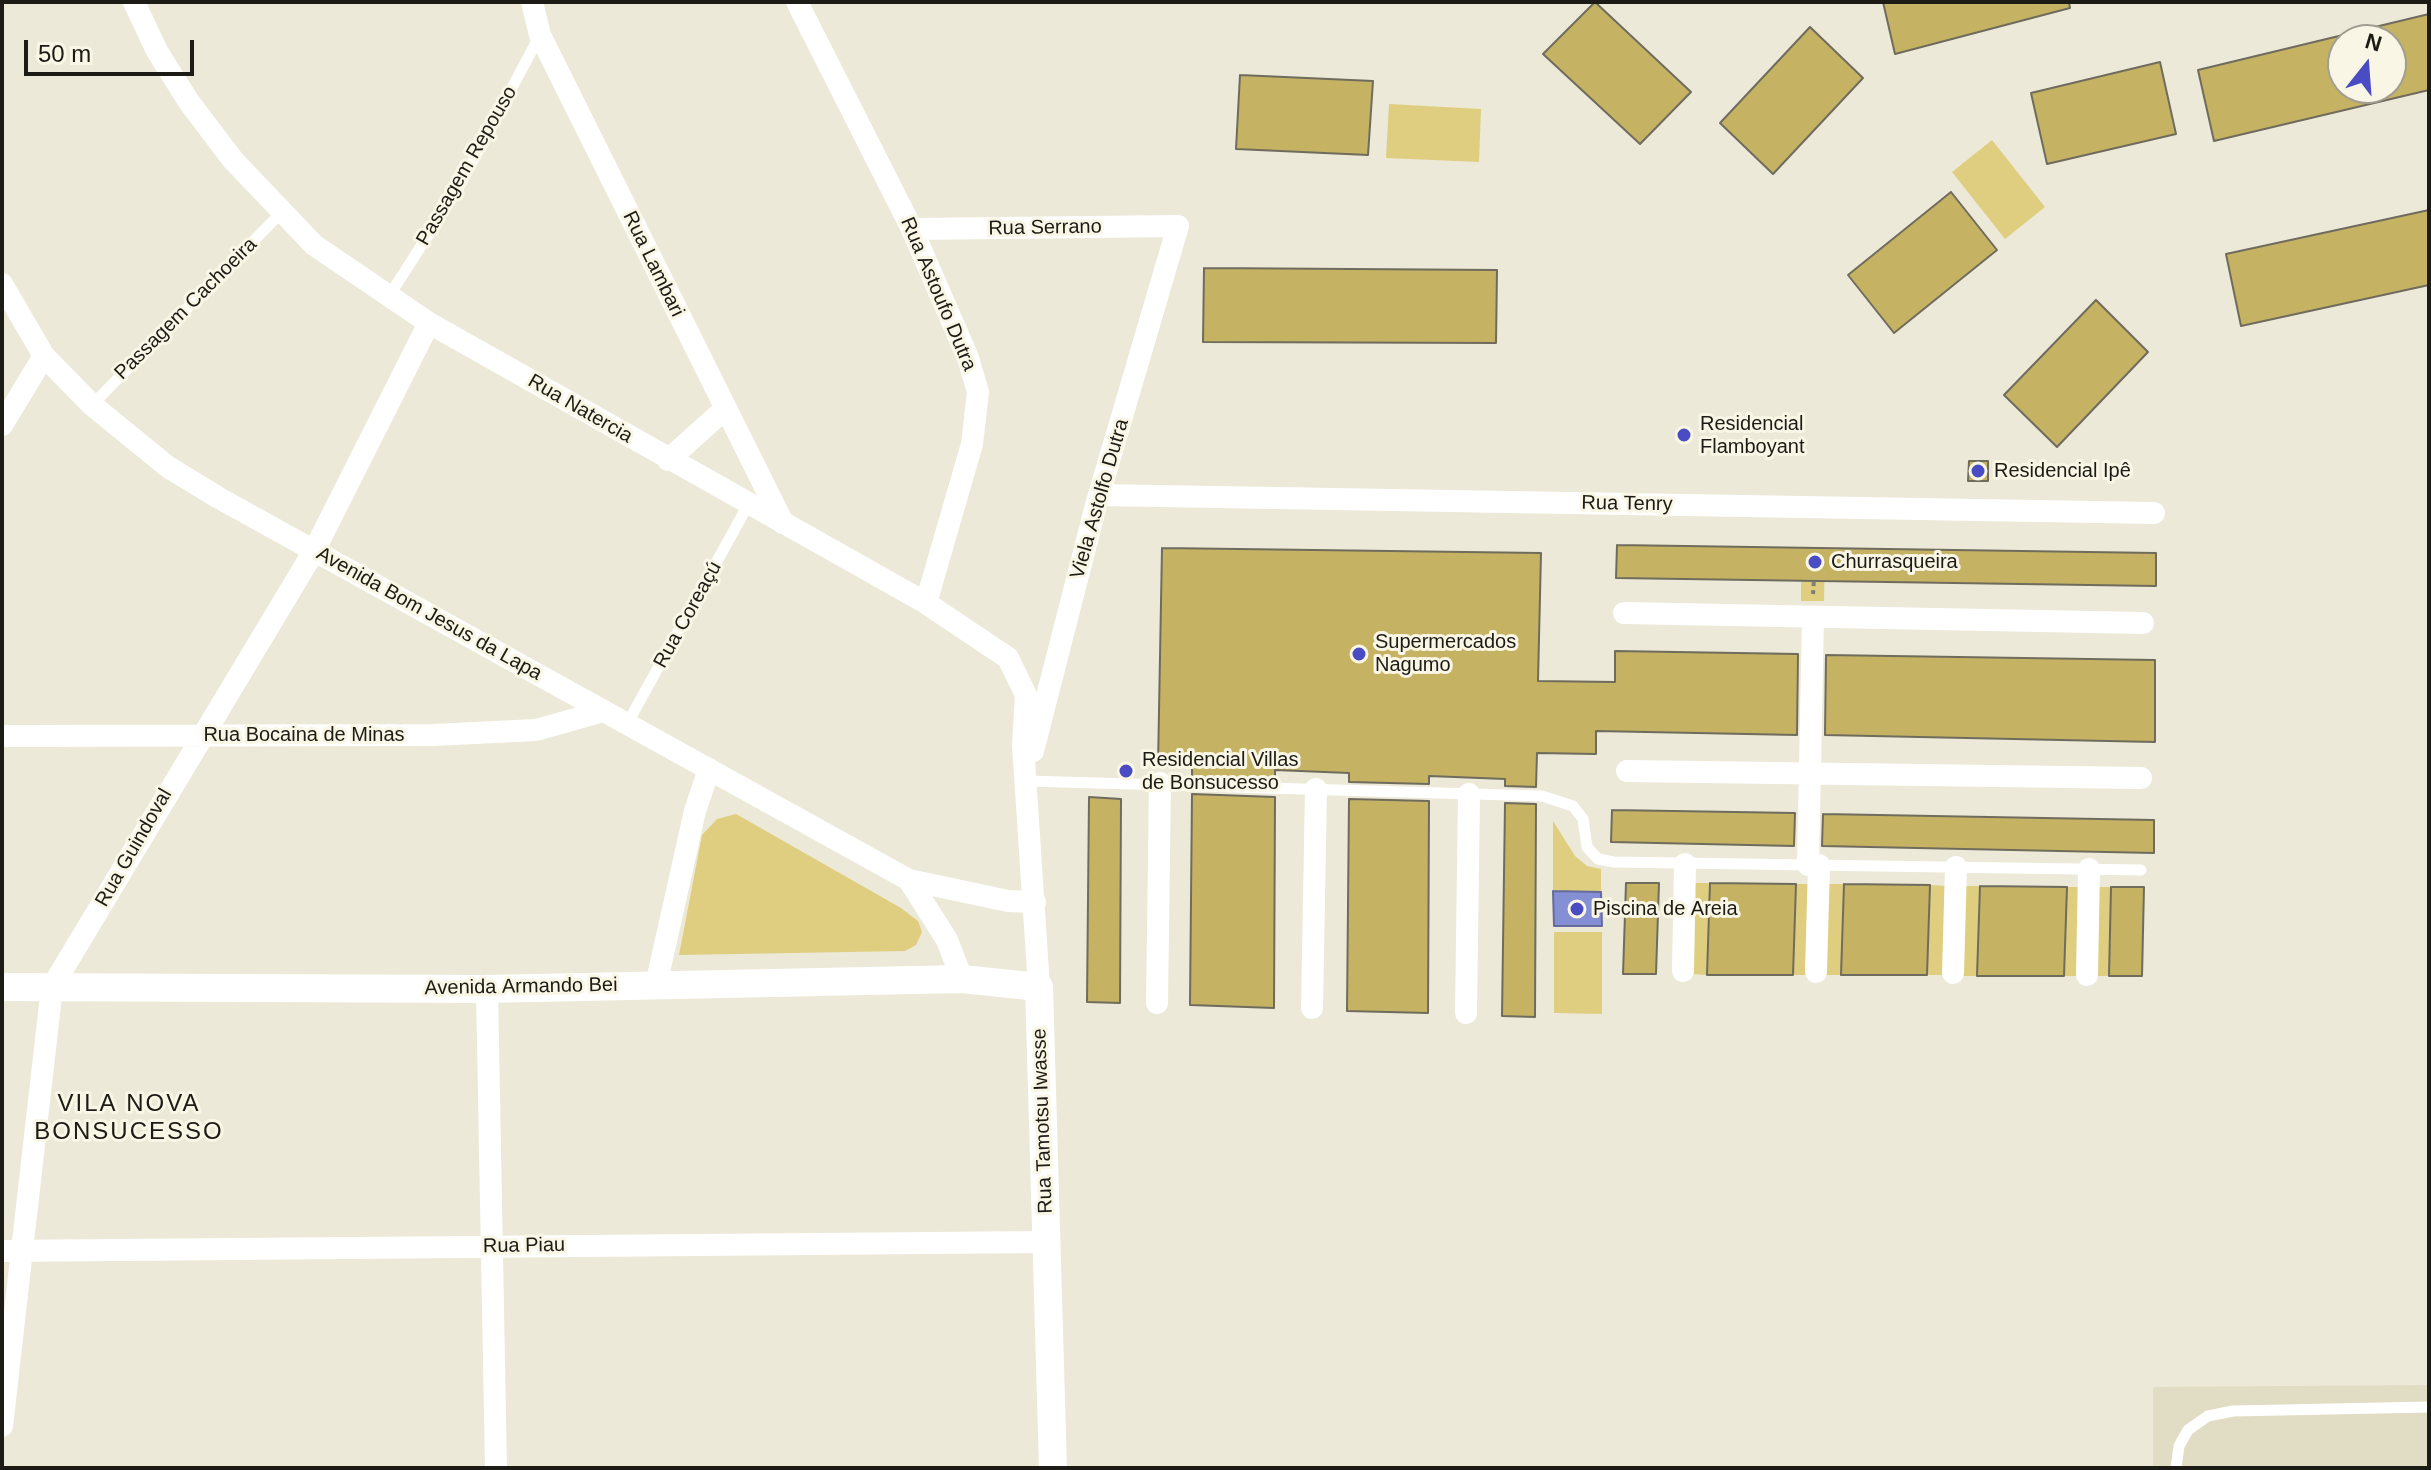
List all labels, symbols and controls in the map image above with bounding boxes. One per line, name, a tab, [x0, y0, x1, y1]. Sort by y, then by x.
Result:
scale bar	[28, 24, 198, 74]
north arrow	[2327, 24, 2407, 104]
text: N	[2362, 28, 2385, 57]
text: 50 m	[38, 40, 91, 67]
street label: Passagem Repouso	[412, 82, 522, 250]
street label: Rua Lambari	[617, 207, 689, 321]
street label: Rua Astoufo Dutra	[895, 214, 981, 374]
street label: Rua Serrano	[988, 215, 1102, 241]
street label: Passagem Cachoeira	[110, 233, 262, 385]
street label: Rua Natercia	[523, 369, 637, 449]
place label: Residencial Flamboyant	[1700, 412, 1804, 459]
street label: Viela Astolfo Dutra	[1066, 416, 1134, 582]
marker: Residencial Flamboyant	[1675, 426, 1693, 444]
place label: Residencial Ipê	[1994, 459, 2131, 483]
marker: Residencial Ipê	[1969, 462, 1987, 480]
street label: Rua Tenry	[1581, 491, 1673, 517]
street label: Avenida Bom Jesus da Lapa	[312, 542, 546, 686]
place label: Churrasqueira	[1831, 550, 1958, 574]
marker: Churrasqueira	[1806, 553, 1824, 571]
street label: Rua Coreaçú	[649, 558, 727, 672]
place label: Supermercados Nagumo	[1375, 630, 1516, 677]
marker: Supermercados Nagumo	[1350, 645, 1368, 663]
street label: Rua Bocaina de Minas	[203, 723, 405, 747]
place label: Residencial Villas de Bonsucesso	[1142, 748, 1298, 795]
marker: Residencial Villas de Bonsucesso	[1117, 762, 1135, 780]
street label: Rua Guindoval	[91, 785, 177, 911]
place label: Piscina de Areia	[1593, 897, 1738, 921]
marker: Piscina de Areia	[1568, 900, 1586, 918]
street label: Avenida Armando Bei	[424, 973, 618, 1001]
street label: Rua Tamotsu Iwasse	[1028, 1028, 1058, 1214]
district label: VILA NOVA BONSUCESSO	[34, 1090, 224, 1146]
street label: Rua Piau	[483, 1233, 565, 1259]

